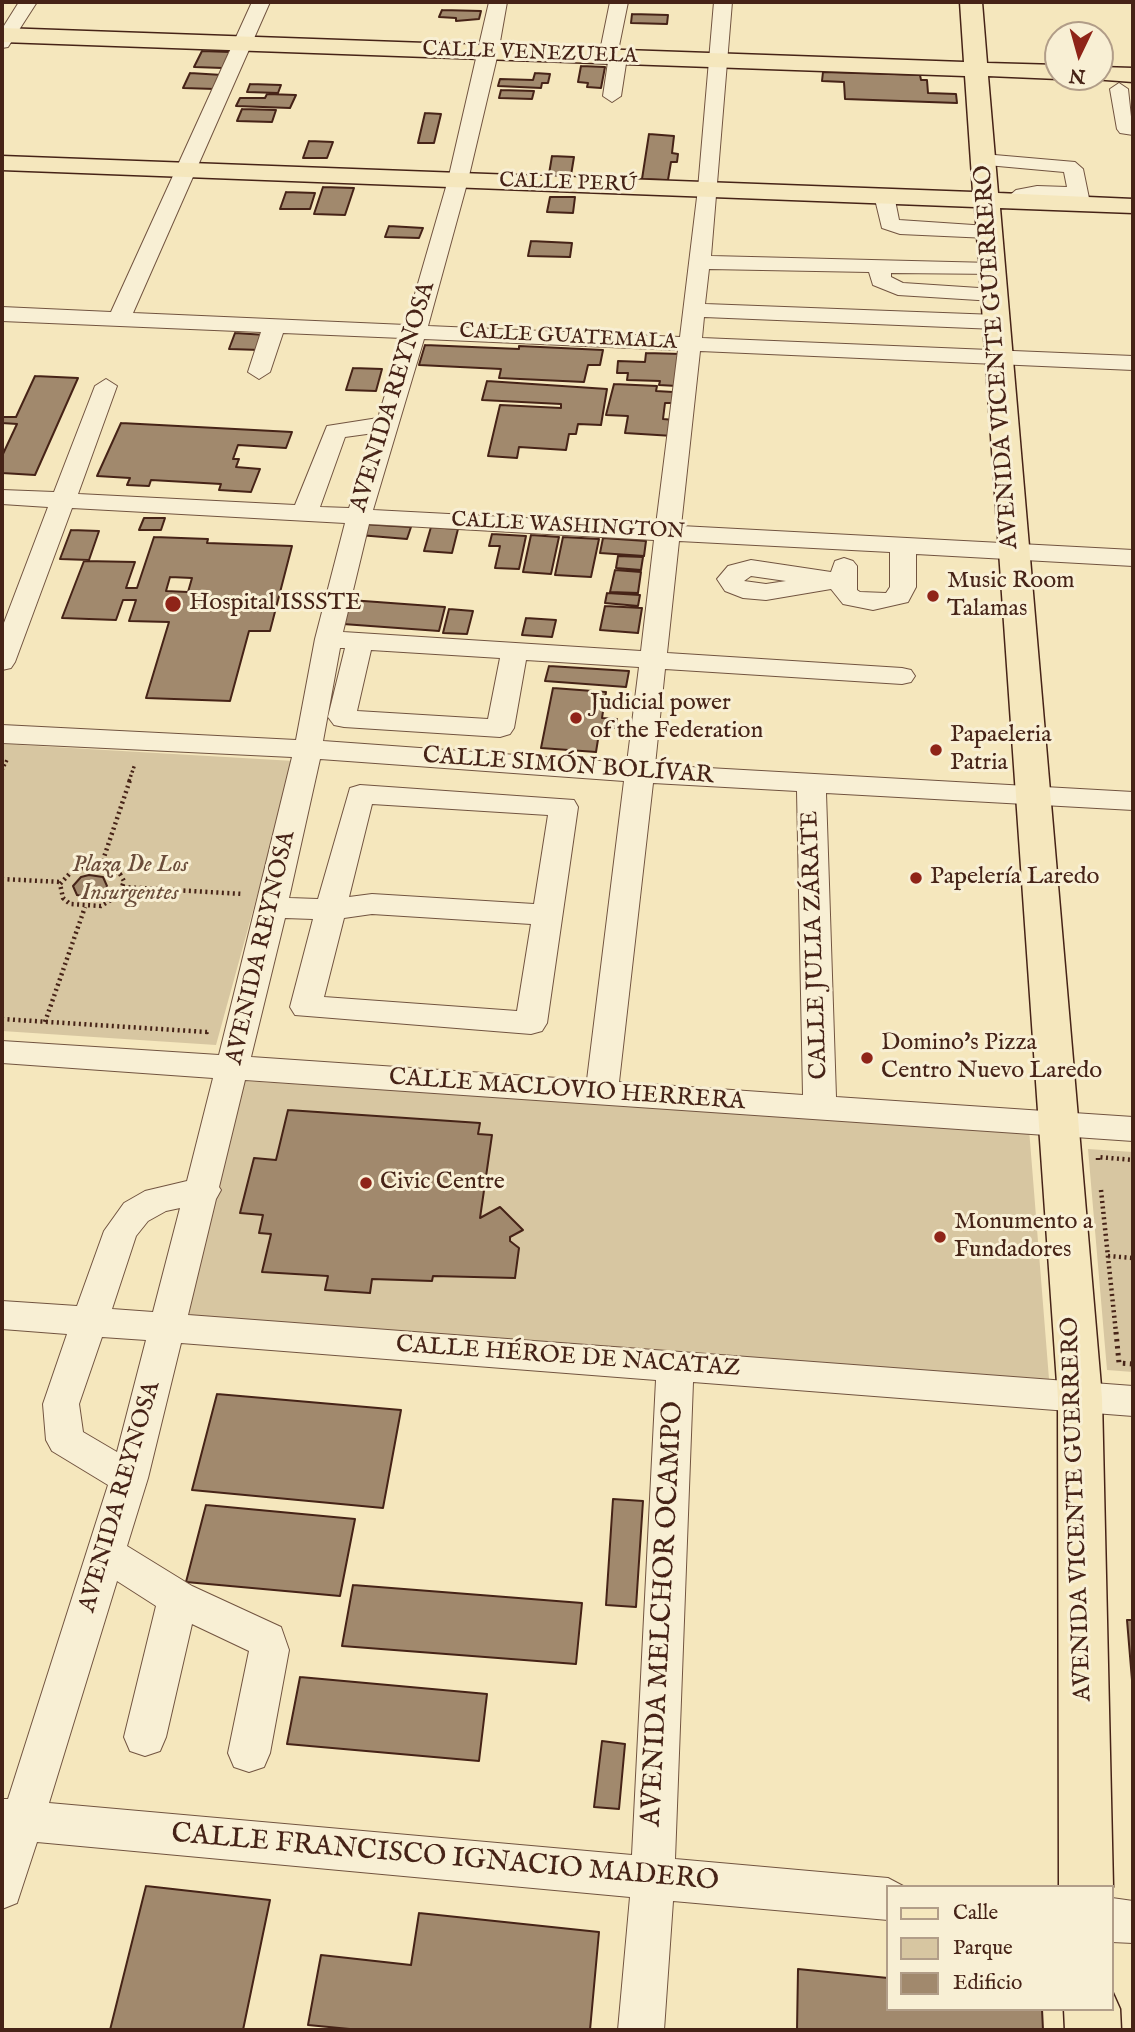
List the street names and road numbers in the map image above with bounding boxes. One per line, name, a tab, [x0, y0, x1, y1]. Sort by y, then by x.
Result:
street label: CALLE VENEZUELA	[422, 38, 638, 70]
street label: AVENIDA VICENTE GUERRERO	[970, 164, 1026, 550]
street label: CALLE PERÚ	[499, 169, 637, 199]
street label: AVENIDA REYNOSA	[345, 279, 443, 515]
street label: CALLE GUATEMALA	[458, 320, 678, 356]
street label: CALLE WASHINGTON	[450, 508, 686, 546]
street label: CALLE SIMÓN BOLÍVAR	[422, 742, 714, 792]
street label: CALLE JULIA ZÁRATE	[797, 810, 835, 1080]
street label: AVENIDA REYNOSA	[221, 828, 303, 1068]
street label: CALLE MACLOVIO HERRERA	[388, 1064, 746, 1118]
street label: AVENIDA VICENTE GUERRERO	[1057, 1316, 1099, 1702]
street label: CALLE HÉROE DE NACATAZ	[395, 1332, 741, 1384]
street label: AVENIDA REYNOSA	[74, 1378, 168, 1616]
street label: AVENIDA MELCHOR OCAMPO	[636, 1400, 692, 1828]
street label: CALLE FRANCISCO IGNACIO MADERO	[170, 1818, 720, 1900]

